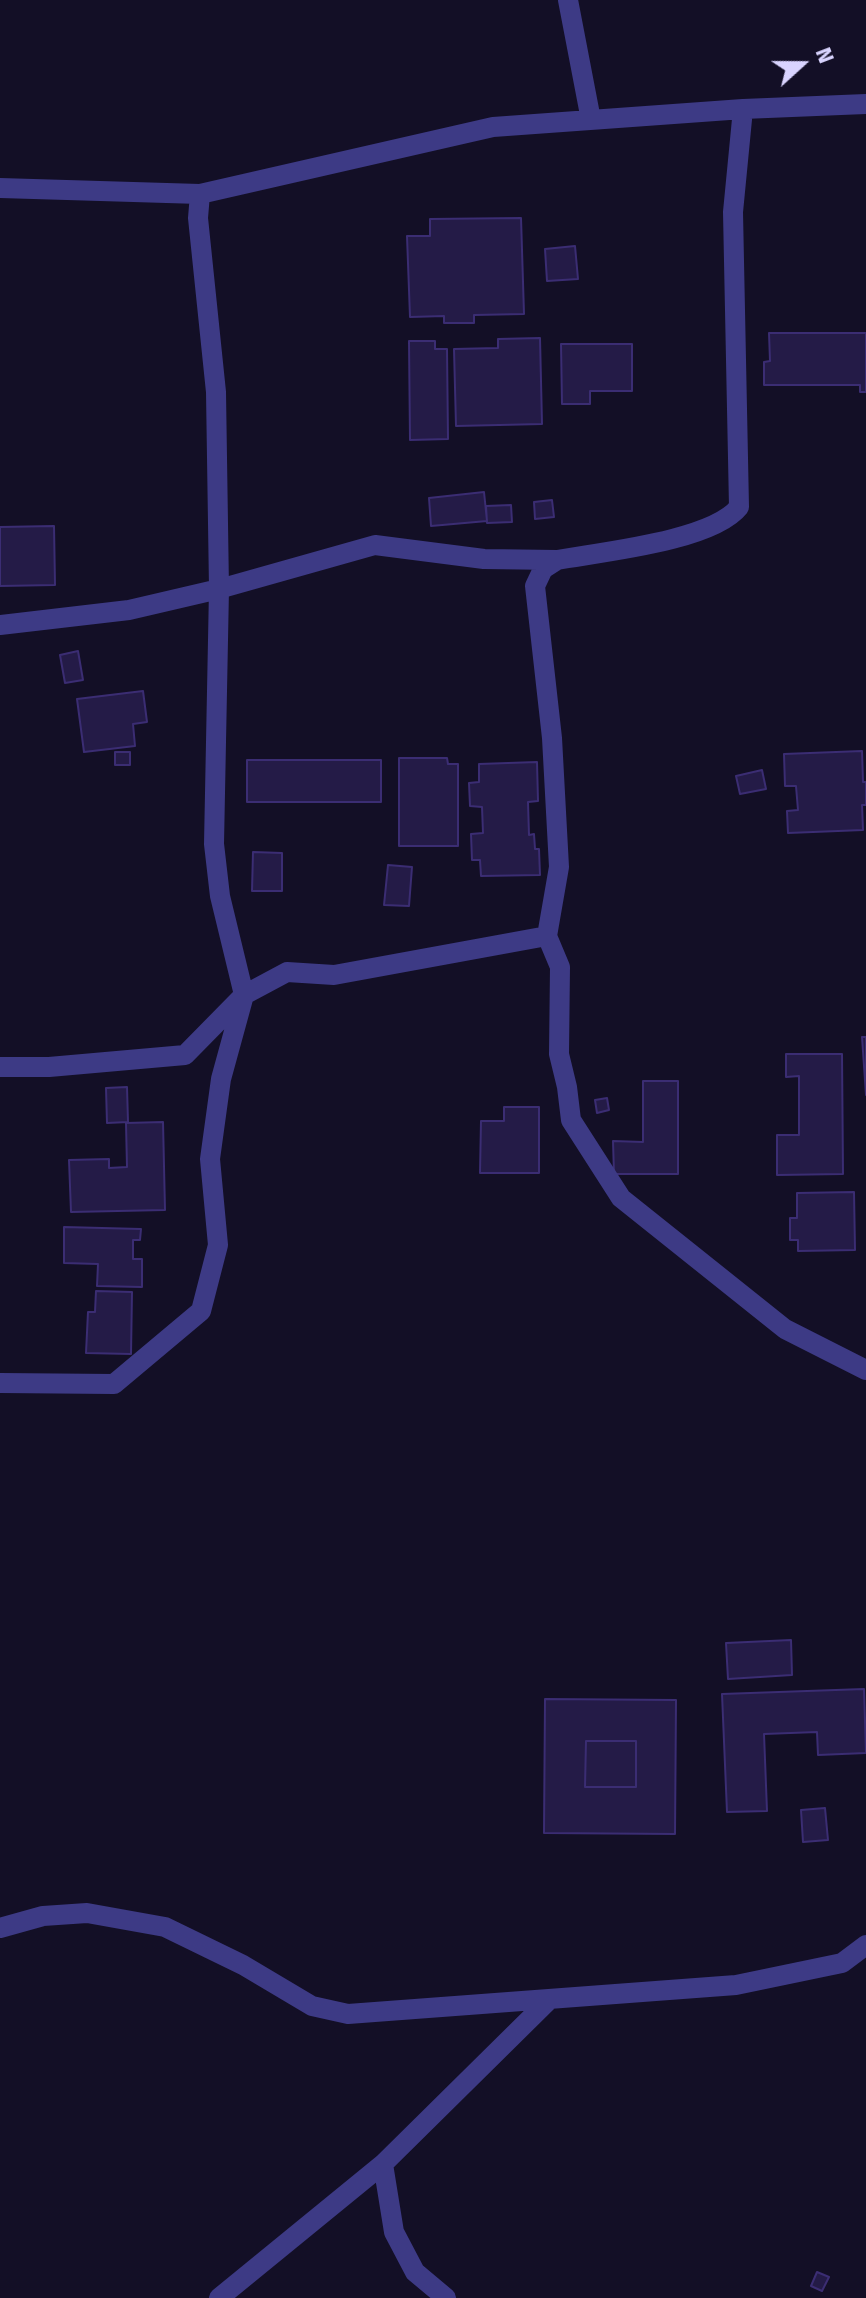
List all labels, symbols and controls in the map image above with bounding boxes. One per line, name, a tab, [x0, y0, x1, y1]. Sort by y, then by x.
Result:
north arrow	[762, 24, 842, 104]
text: N	[810, 44, 840, 67]

